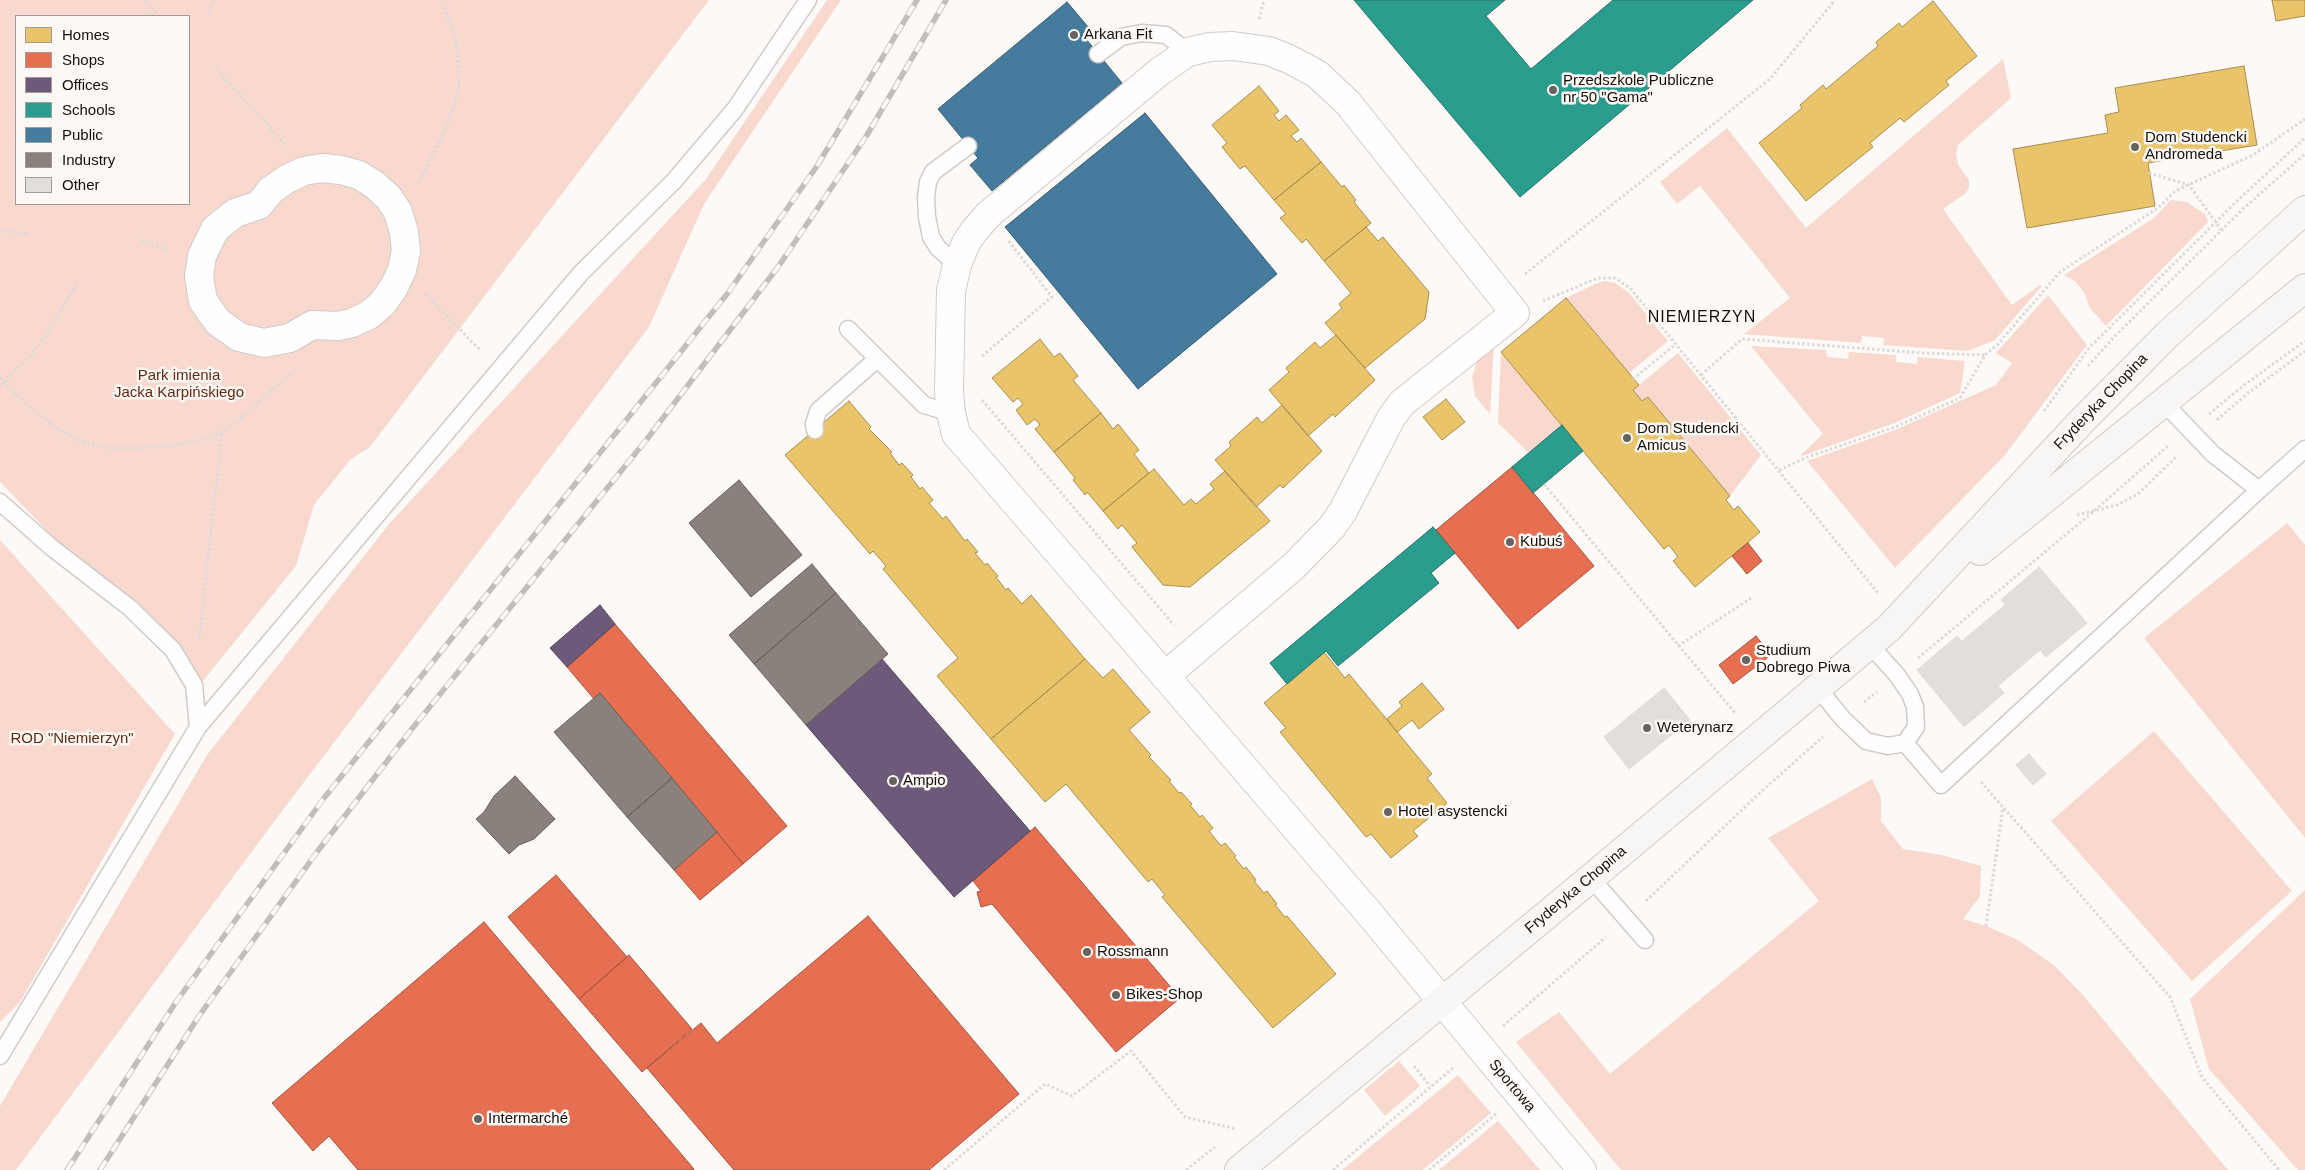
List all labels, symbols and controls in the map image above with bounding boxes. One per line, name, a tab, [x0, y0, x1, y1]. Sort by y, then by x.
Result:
legend	[15, 15, 190, 205]
text: Homes	[62, 26, 110, 43]
place label: Arkana Fit	[1084, 26, 1152, 44]
marker: Arkana Fit	[1068, 29, 1080, 41]
text: Shops	[62, 51, 105, 68]
place label: Przedszkole Publiczne nr 50 "Gama"	[1563, 72, 1714, 107]
text: Offices	[62, 76, 108, 93]
marker: Przedszkole Publiczne nr 50 "Gama"	[1547, 84, 1559, 96]
text: Schools	[62, 101, 115, 118]
text: Public	[62, 126, 103, 143]
place label: Dom Studencki Andromeda	[2145, 129, 2247, 164]
marker: Dom Studencki Andromeda	[2129, 141, 2141, 153]
text: Industry	[62, 151, 115, 168]
text: Other	[62, 176, 100, 193]
district label: NIEMIERZYN	[1646, 308, 1758, 328]
street label: Fryderyka Chopina	[2051, 350, 2151, 454]
park label: Park imienia Jacka Karpińskiego	[114, 367, 244, 402]
place label: Dom Studencki Amicus	[1637, 420, 1739, 455]
marker: Dom Studencki Amicus	[1621, 432, 1633, 444]
place label: Kubuś	[1520, 533, 1563, 551]
marker: Kubuś	[1504, 536, 1516, 548]
place label: Studium Dobrego Piwa	[1756, 642, 1850, 677]
marker: Studium Dobrego Piwa	[1740, 654, 1752, 666]
place label: Weterynarz	[1657, 719, 1733, 737]
marker: Weterynarz	[1641, 722, 1653, 734]
park label: ROD "Niemierzyn"	[10, 730, 134, 748]
place label: Ampio	[903, 772, 946, 790]
marker: Ampio	[887, 775, 899, 787]
place label: Hotel asystencki	[1398, 803, 1507, 821]
marker: Hotel asystencki	[1382, 806, 1394, 818]
street label: Fryderyka Chopina	[1522, 842, 1630, 938]
place label: Rossmann	[1097, 943, 1169, 961]
marker: Rossmann	[1081, 946, 1093, 958]
place label: Bikes-Shop	[1126, 986, 1203, 1004]
marker: Bikes-Shop	[1110, 989, 1122, 1001]
street label: Sportowa	[1485, 1056, 1539, 1116]
place label: Intermarché	[488, 1110, 568, 1128]
marker: Intermarché	[472, 1113, 484, 1125]

